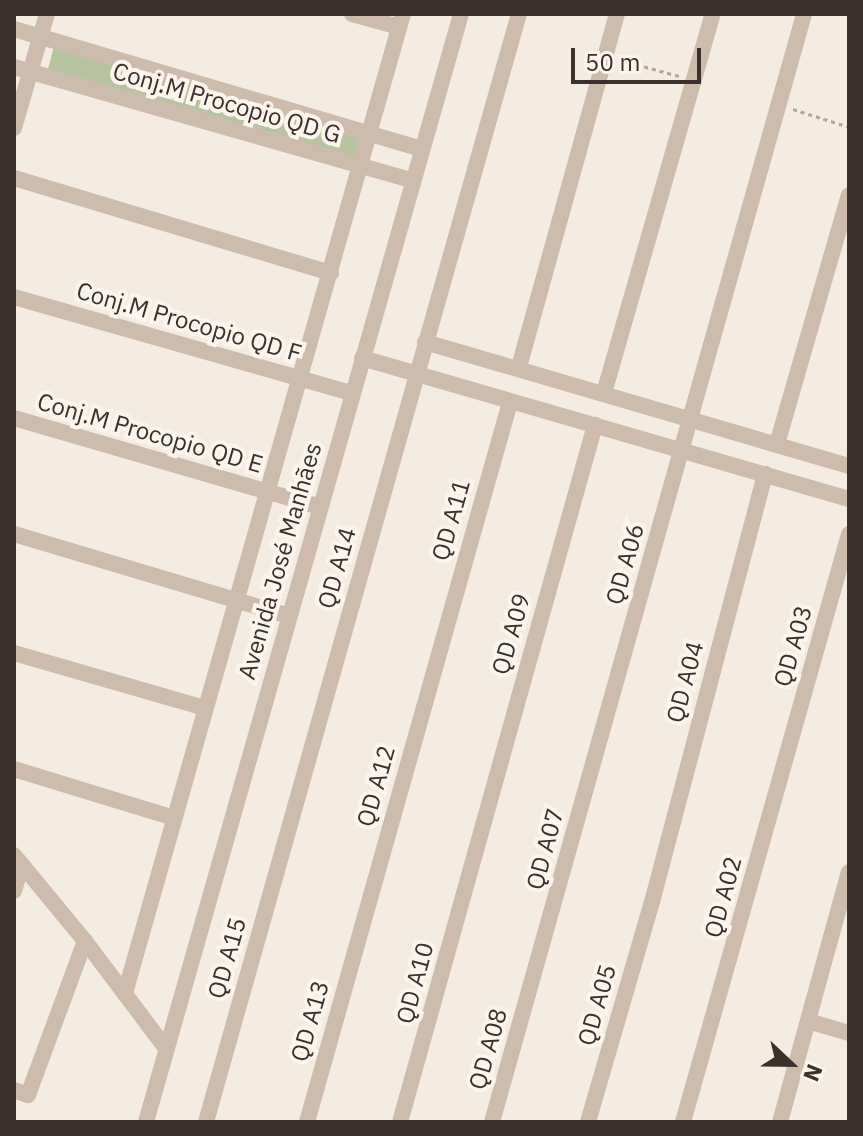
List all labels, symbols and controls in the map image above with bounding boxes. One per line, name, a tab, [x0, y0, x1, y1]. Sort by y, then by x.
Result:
scale bar	[575, 32, 705, 82]
text: 50 m	[585, 46, 640, 78]
street label: Conj.M Procopio QD G	[110, 57, 344, 149]
street label: Conj.M Procopio QD F	[73, 276, 305, 368]
street label: Conj.M Procopio QD E	[34, 387, 266, 479]
street label: Avenida José Manhães	[232, 439, 328, 683]
street label: QD A11	[426, 476, 476, 564]
street label: QD A06	[600, 520, 650, 608]
street label: QD A14	[312, 524, 362, 612]
street label: QD A09	[486, 590, 536, 678]
street label: QD A03	[768, 602, 818, 690]
street label: QD A04	[660, 638, 710, 726]
street label: QD A12	[351, 742, 401, 830]
street label: QD A07	[520, 805, 570, 893]
street label: QD A02	[698, 853, 748, 941]
street label: QD A15	[202, 914, 252, 1002]
street label: QD A10	[390, 939, 440, 1027]
street label: QD A05	[572, 961, 622, 1049]
street label: QD A13	[285, 977, 335, 1065]
street label: QD A08	[463, 1005, 513, 1093]
north arrow	[751, 1024, 831, 1104]
text: N	[797, 1060, 830, 1086]

